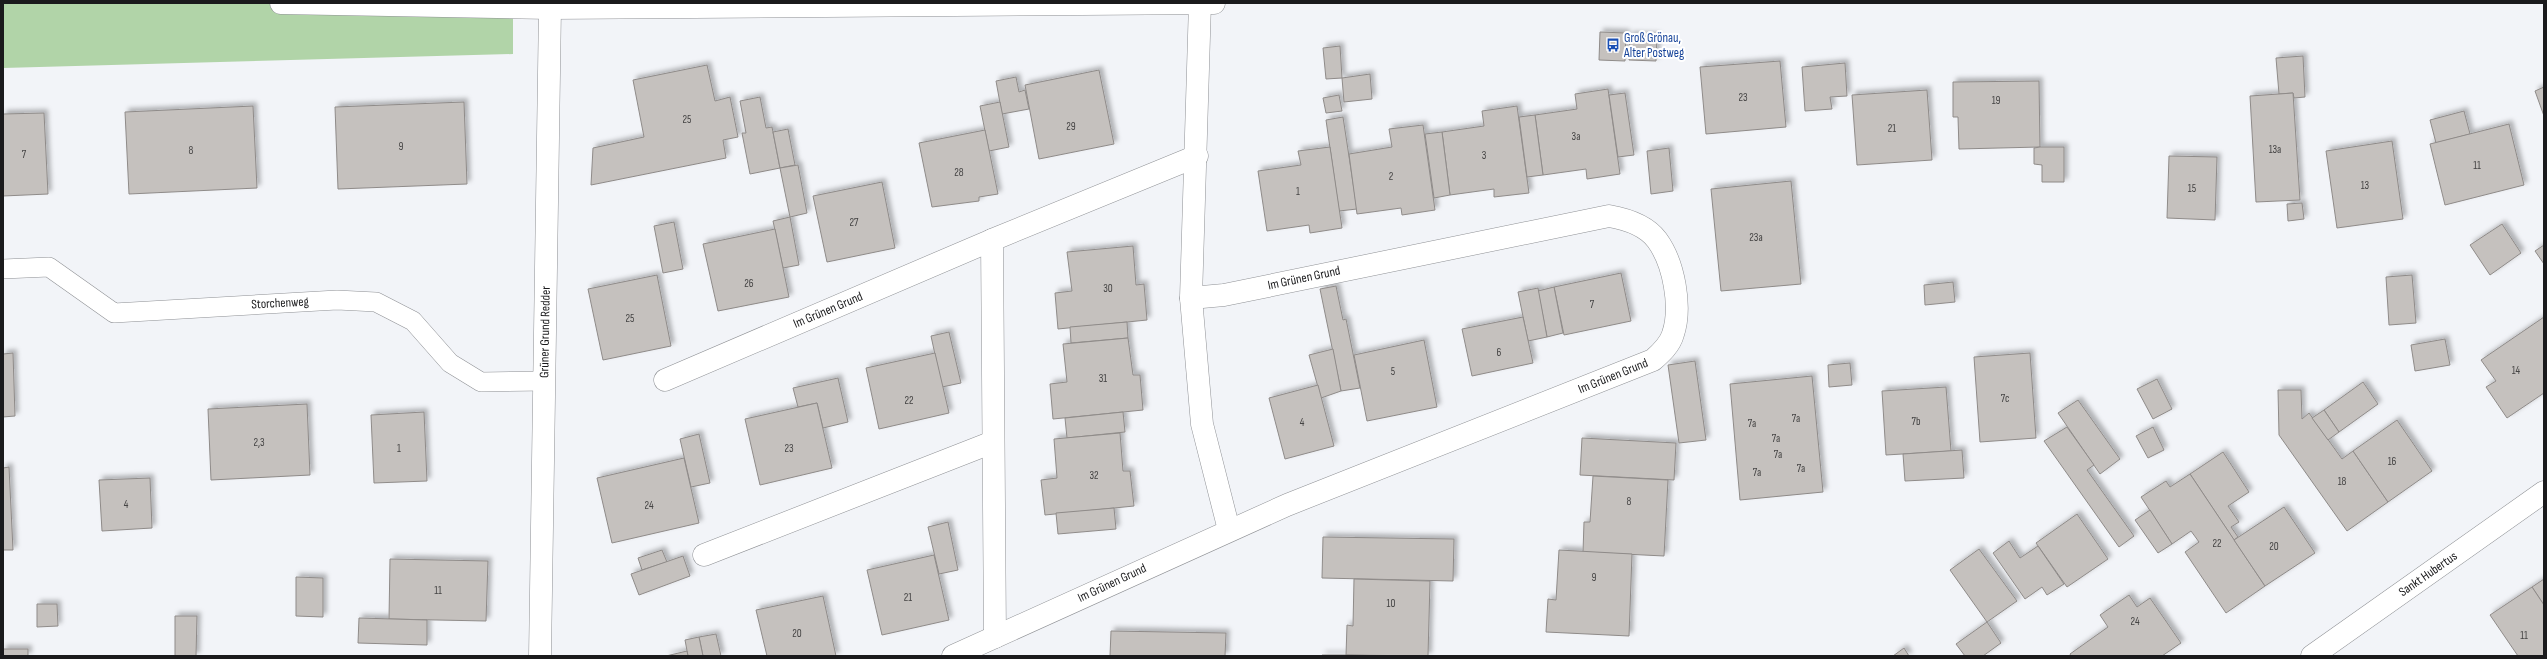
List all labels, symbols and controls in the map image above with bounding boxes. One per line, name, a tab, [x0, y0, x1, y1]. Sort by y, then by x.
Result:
place label: Groß Grönau, Alter Postweg	[1623, 30, 1684, 61]
bus stop icon: Groß Grönau, Alter Postweg	[1605, 37, 1621, 53]
house number: 23	[1738, 91, 1748, 104]
house number: 19	[1992, 94, 2000, 107]
house number: 25	[683, 113, 691, 126]
house number: 29	[1066, 120, 1076, 133]
house number: 21	[1888, 122, 1896, 135]
house number: 3a	[1572, 130, 1580, 143]
house number: 9	[399, 140, 404, 153]
house number: 13a	[2269, 143, 2281, 156]
house number: 8	[189, 144, 194, 157]
house number: 7	[22, 148, 27, 161]
house number: 3	[1482, 149, 1487, 162]
house number: 11	[2473, 159, 2481, 172]
house number: 28	[954, 166, 964, 179]
house number: 2	[1389, 170, 1394, 183]
house number: 13	[2361, 179, 2370, 192]
house number: 15	[2188, 182, 2196, 195]
house number: 1	[1296, 185, 1300, 198]
house number: 27	[850, 216, 859, 229]
house number: 23a	[1749, 231, 1763, 244]
street label: Im Grünen Grund	[1266, 263, 1342, 293]
house number: 26	[744, 277, 754, 290]
house number: 30	[1103, 282, 1113, 295]
street label: Grüner Grund Redder	[536, 286, 554, 378]
street label: Im Grünen Grund	[791, 288, 865, 332]
street label: Storchenweg	[251, 294, 309, 312]
house number: 7	[1590, 298, 1595, 311]
house number: 25	[626, 312, 634, 325]
house number: 6	[1497, 346, 1502, 359]
street label: Im Grünen Grund	[1576, 355, 1650, 397]
house number: 14	[2512, 364, 2521, 377]
house number: 5	[1391, 365, 1395, 378]
house number: 31	[1099, 372, 1107, 385]
house number: 7c	[2001, 392, 2009, 405]
house number: 22	[904, 394, 914, 407]
house number: 7a	[1792, 412, 1800, 425]
house number: 7b	[1912, 415, 1921, 428]
house number: 4	[1300, 416, 1305, 429]
house number: 7a	[1748, 417, 1756, 430]
house number: 7a	[1772, 432, 1780, 445]
house number: 2,3	[253, 436, 265, 449]
house number: 1	[397, 442, 401, 455]
house number: 23	[784, 442, 794, 455]
house number: 7a	[1774, 448, 1782, 461]
house number: 16	[2388, 455, 2397, 468]
house number: 7a	[1797, 462, 1805, 475]
house number: 7a	[1753, 466, 1761, 479]
house number: 32	[1089, 469, 1099, 482]
house number: 18	[2338, 475, 2347, 488]
house number: 8	[1627, 495, 1632, 508]
house number: 4	[124, 498, 129, 511]
house number: 24	[644, 499, 654, 512]
house number: 22	[2212, 537, 2222, 550]
house number: 20	[2269, 540, 2279, 553]
street label: Sankt Hubertus	[2396, 548, 2461, 600]
street label: Im Grünen Grund	[1075, 560, 1149, 606]
house number: 9	[1592, 571, 1597, 584]
house number: 11	[434, 584, 442, 597]
house number: 21	[904, 591, 912, 604]
house number: 10	[1387, 597, 1395, 610]
house number: 24	[2130, 615, 2140, 628]
house number: 20	[792, 627, 802, 640]
house number: 11	[2520, 629, 2528, 642]

